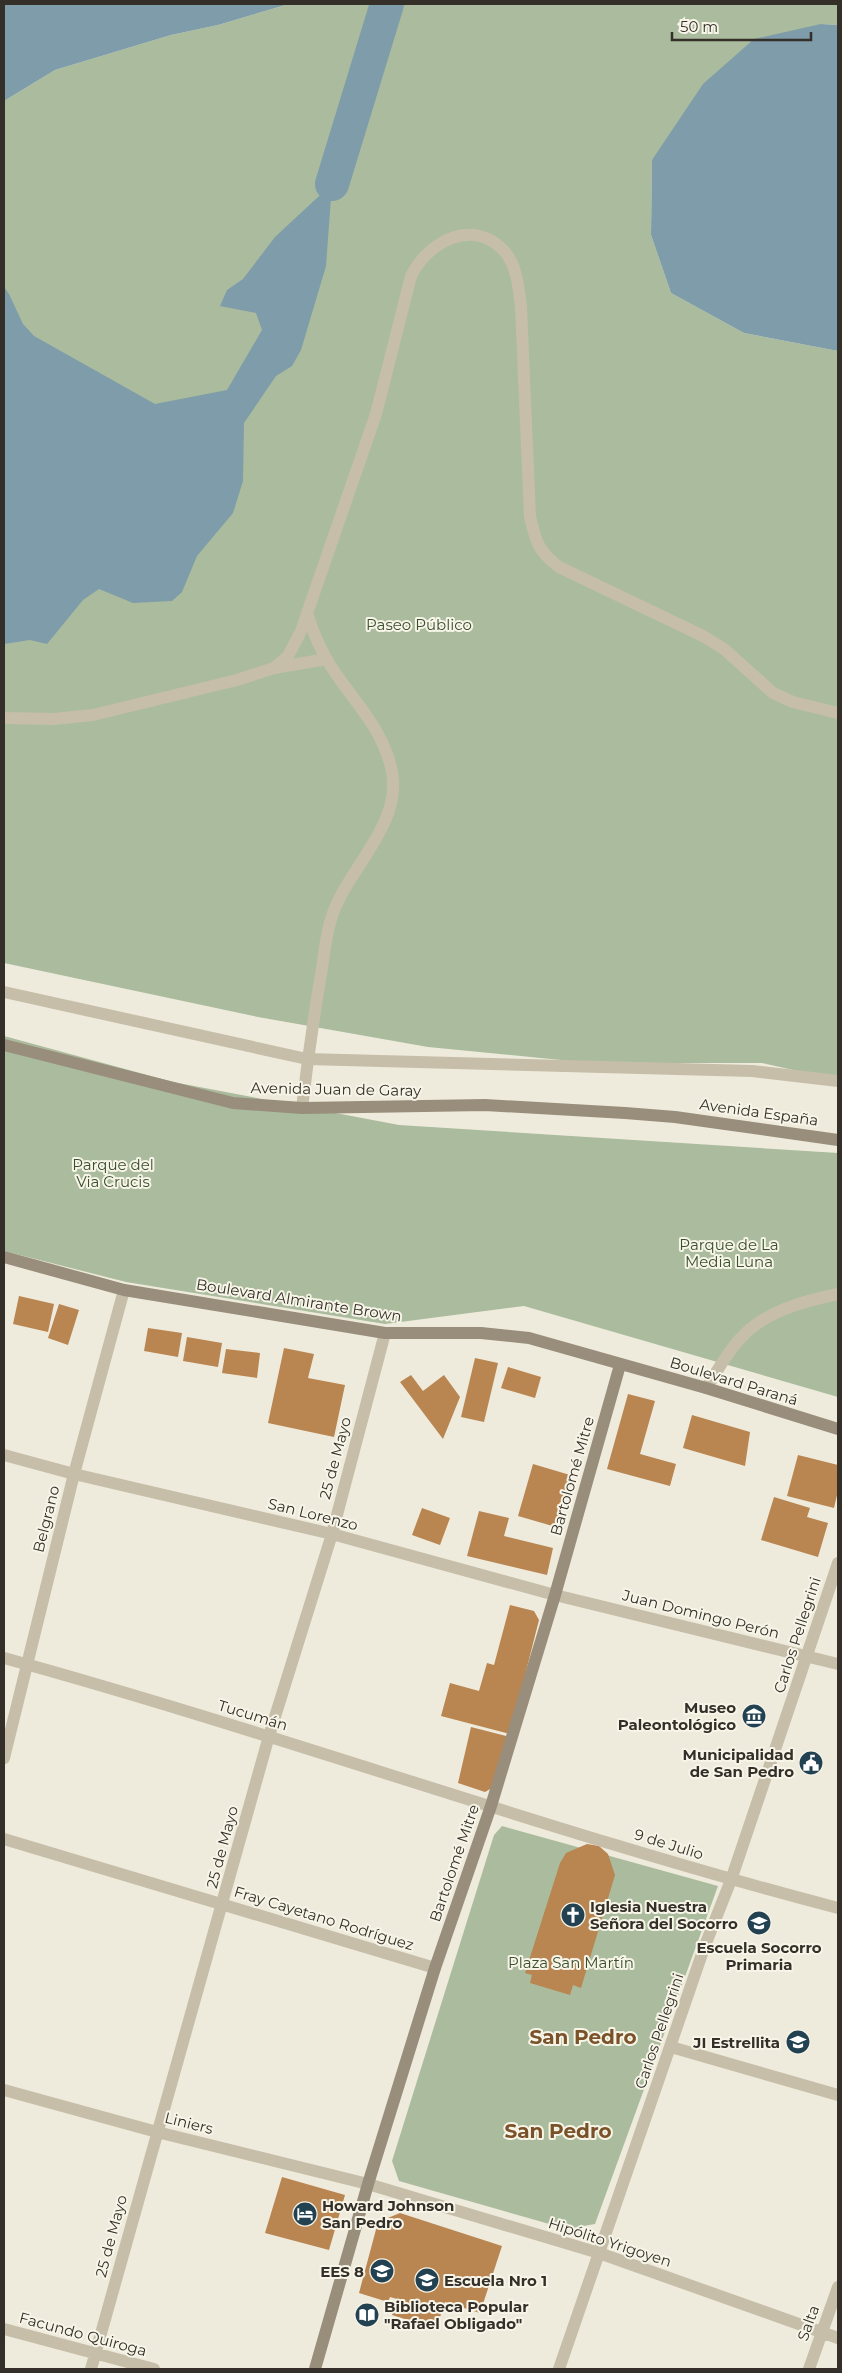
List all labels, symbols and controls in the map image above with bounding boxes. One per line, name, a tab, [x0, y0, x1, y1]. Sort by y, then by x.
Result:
scale bar	[672, 10, 811, 42]
text: 50 m	[680, 17, 718, 36]
park label: Paseo Público	[366, 615, 472, 634]
street label: Avenida Juan de Garay	[251, 1078, 422, 1100]
street label: Avenida España	[698, 1094, 820, 1130]
park label: Parque del Via Crucis	[72, 1155, 154, 1191]
park label: Parque de La Media Luna	[679, 1235, 779, 1271]
street label: Boulevard Almirante Brown	[195, 1274, 403, 1326]
street label: Boulevard Paraná	[668, 1352, 800, 1410]
street label: Bartolomé Mitre	[546, 1414, 598, 1538]
street label: 25 de Mayo	[315, 1415, 355, 1501]
street label: Belgrano	[28, 1483, 64, 1555]
street label: San Lorenzo	[266, 1494, 360, 1534]
street label: Carlos Pellegrini	[769, 1574, 825, 1696]
street label: Juan Domingo Perón	[620, 1585, 781, 1643]
street label: Tucumán	[216, 1695, 290, 1735]
place label: Museo Paleontológico	[618, 1698, 736, 1734]
museum icon: Museo Paleontológico	[741, 1703, 767, 1729]
place label: Municipalidad de San Pedro	[683, 1745, 794, 1781]
public building icon: Municipalidad de San Pedro	[798, 1750, 824, 1776]
street label: Bartolomé Mitre	[425, 1802, 483, 1924]
street label: 25 de Mayo	[202, 1804, 242, 1890]
street label: 9 de Julio	[632, 1824, 706, 1864]
street label: Fray Cayetano Rodríguez	[232, 1882, 416, 1955]
place label: Iglesia Nuestra Señora del Socorro	[590, 1897, 738, 1933]
church icon: Iglesia Nuestra Señora del Socorro	[560, 1902, 586, 1928]
school or university icon: Escuela Socorro Primaria	[746, 1910, 772, 1936]
place label: Escuela Socorro Primaria	[696, 1938, 822, 1974]
park label: Plaza San Martín	[508, 1953, 634, 1972]
street label: Carlos Pellegrini	[630, 1971, 688, 2091]
district label: San Pedro	[529, 2025, 637, 2049]
school or university icon: JI Estrellita	[785, 2029, 811, 2055]
place label: JI Estrellita	[692, 2033, 780, 2052]
street label: Liniers	[163, 2108, 215, 2138]
district label: San Pedro	[504, 2119, 612, 2143]
street label: 25 de Mayo	[91, 2193, 131, 2279]
place label: Howard Johnson San Pedro	[322, 2196, 455, 2232]
hotel icon: Howard Johnson San Pedro	[292, 2201, 318, 2227]
street label: Hipólito Yrigoyen	[546, 2213, 674, 2271]
school or university icon: EES 8	[369, 2258, 395, 2284]
place label: EES 8	[320, 2262, 364, 2281]
school or university icon: Escuela Nro 1	[414, 2267, 440, 2293]
place label: Escuela Nro 1	[444, 2271, 547, 2290]
place label: Biblioteca Popular "Rafael Obligado"	[384, 2297, 529, 2333]
library icon: Biblioteca Popular "Rafael Obligado"	[354, 2302, 380, 2328]
street label: Salta	[793, 2303, 823, 2343]
street label: Facundo Quiroga	[17, 2308, 149, 2360]

